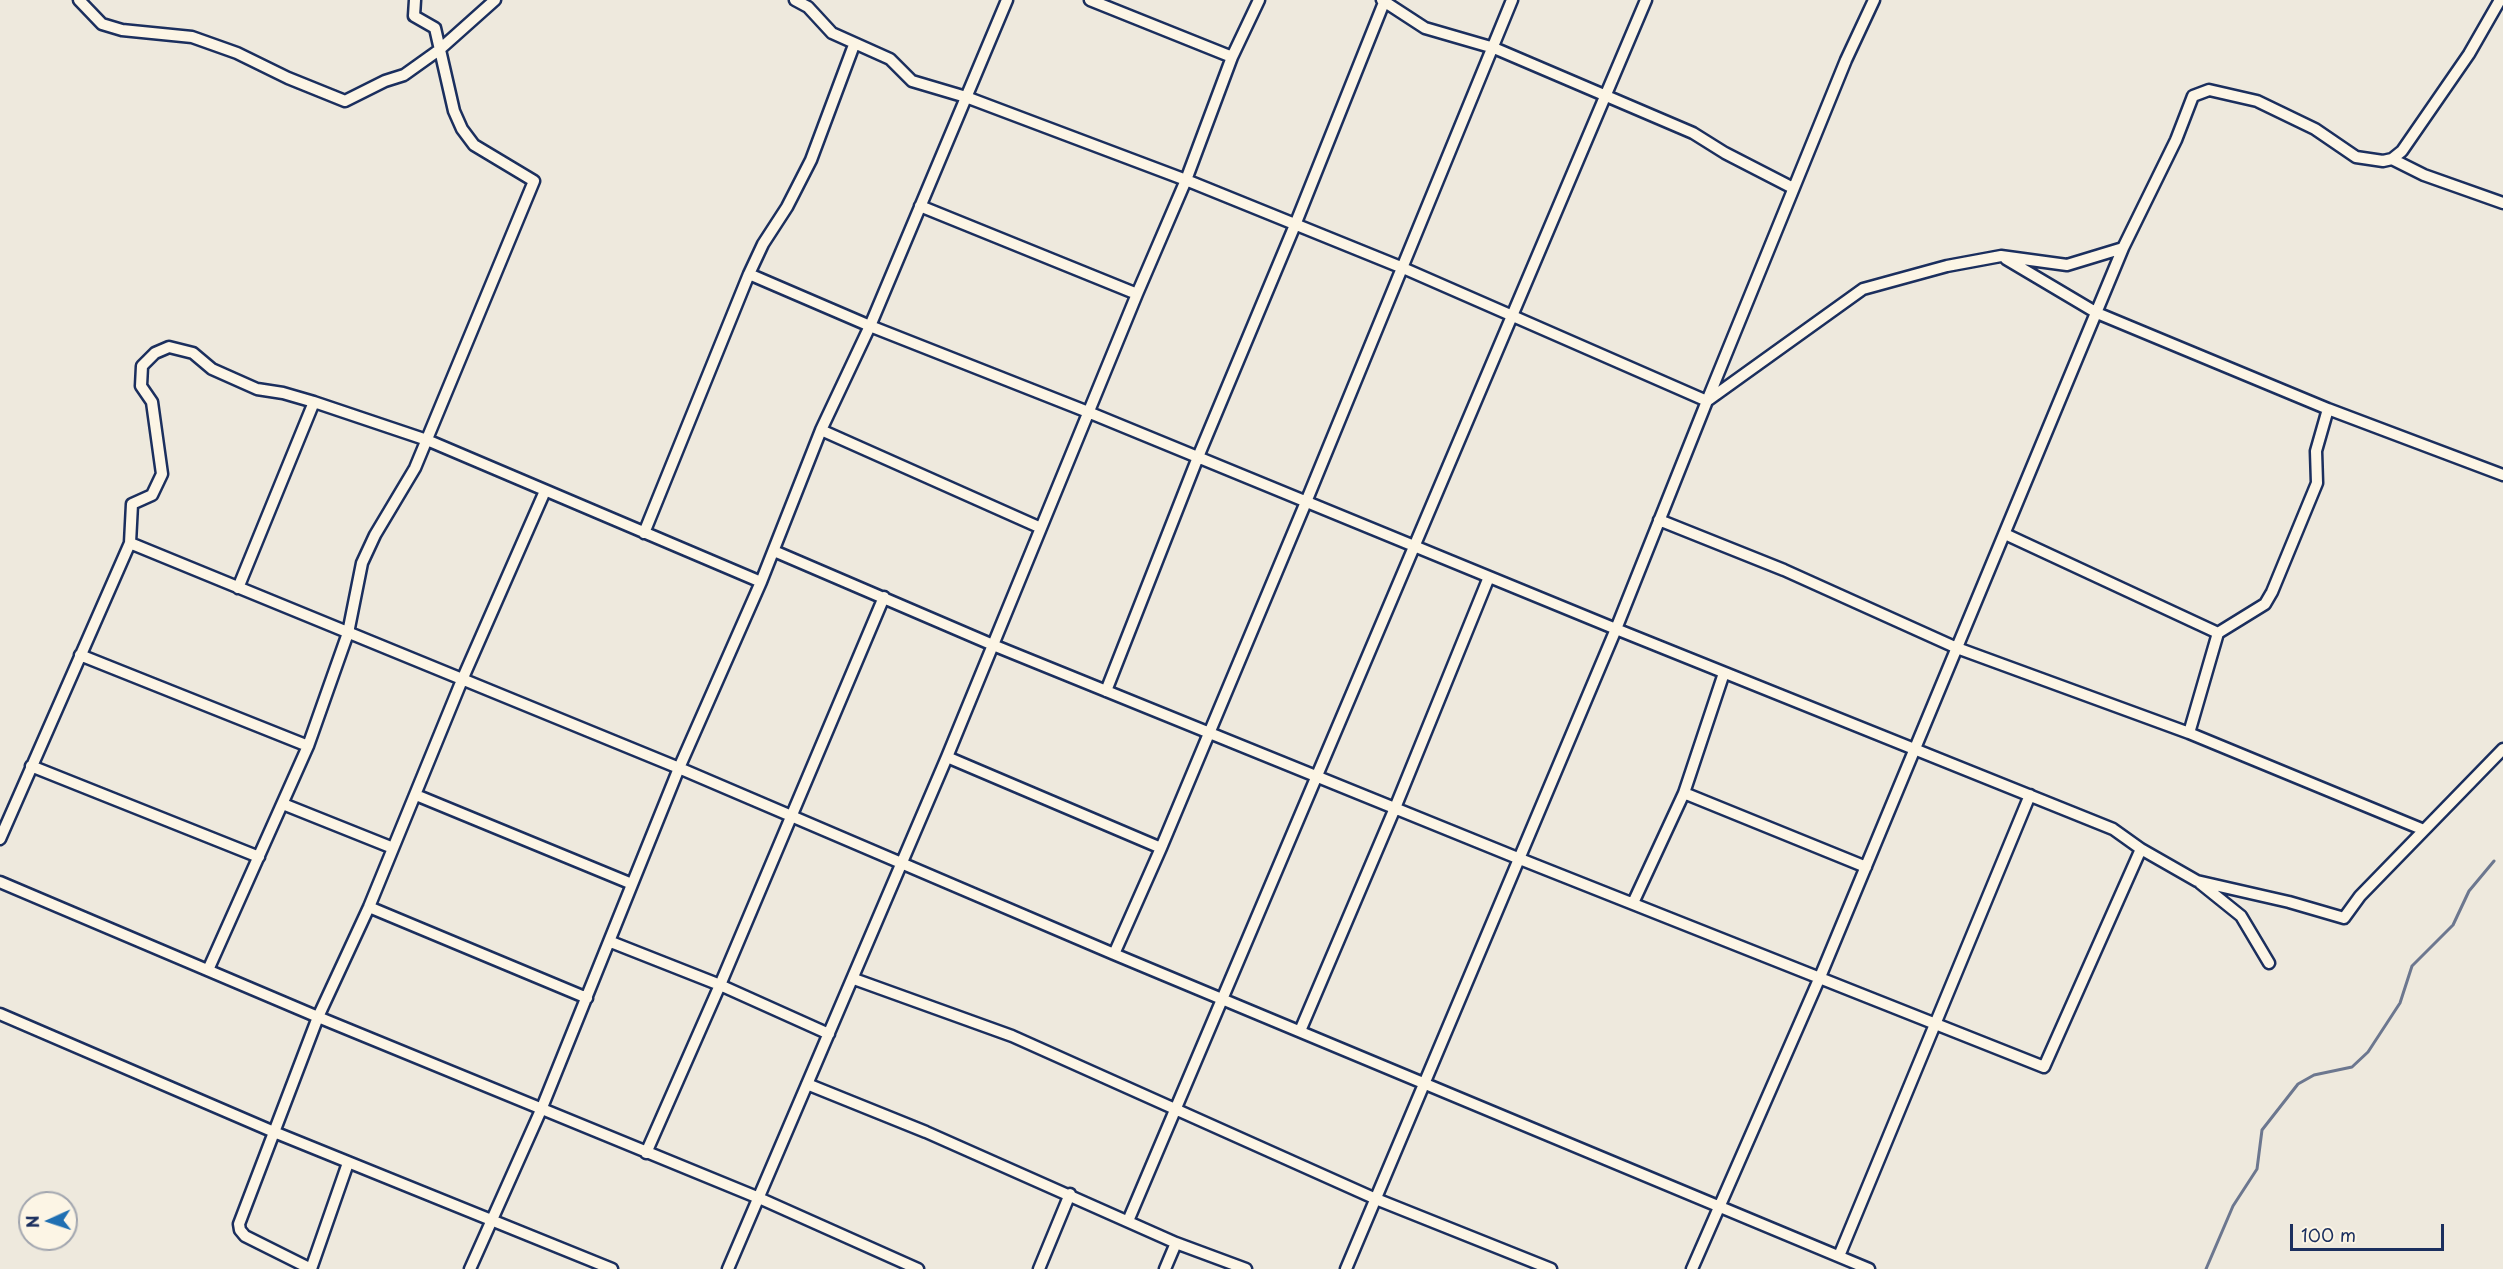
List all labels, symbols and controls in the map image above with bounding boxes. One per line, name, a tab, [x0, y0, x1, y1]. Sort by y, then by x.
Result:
north arrow	[18, 1191, 78, 1251]
scale bar	[2293, 1212, 2448, 1250]
text: N	[20, 1215, 44, 1229]
text: 100 m	[2301, 1221, 2356, 1248]

